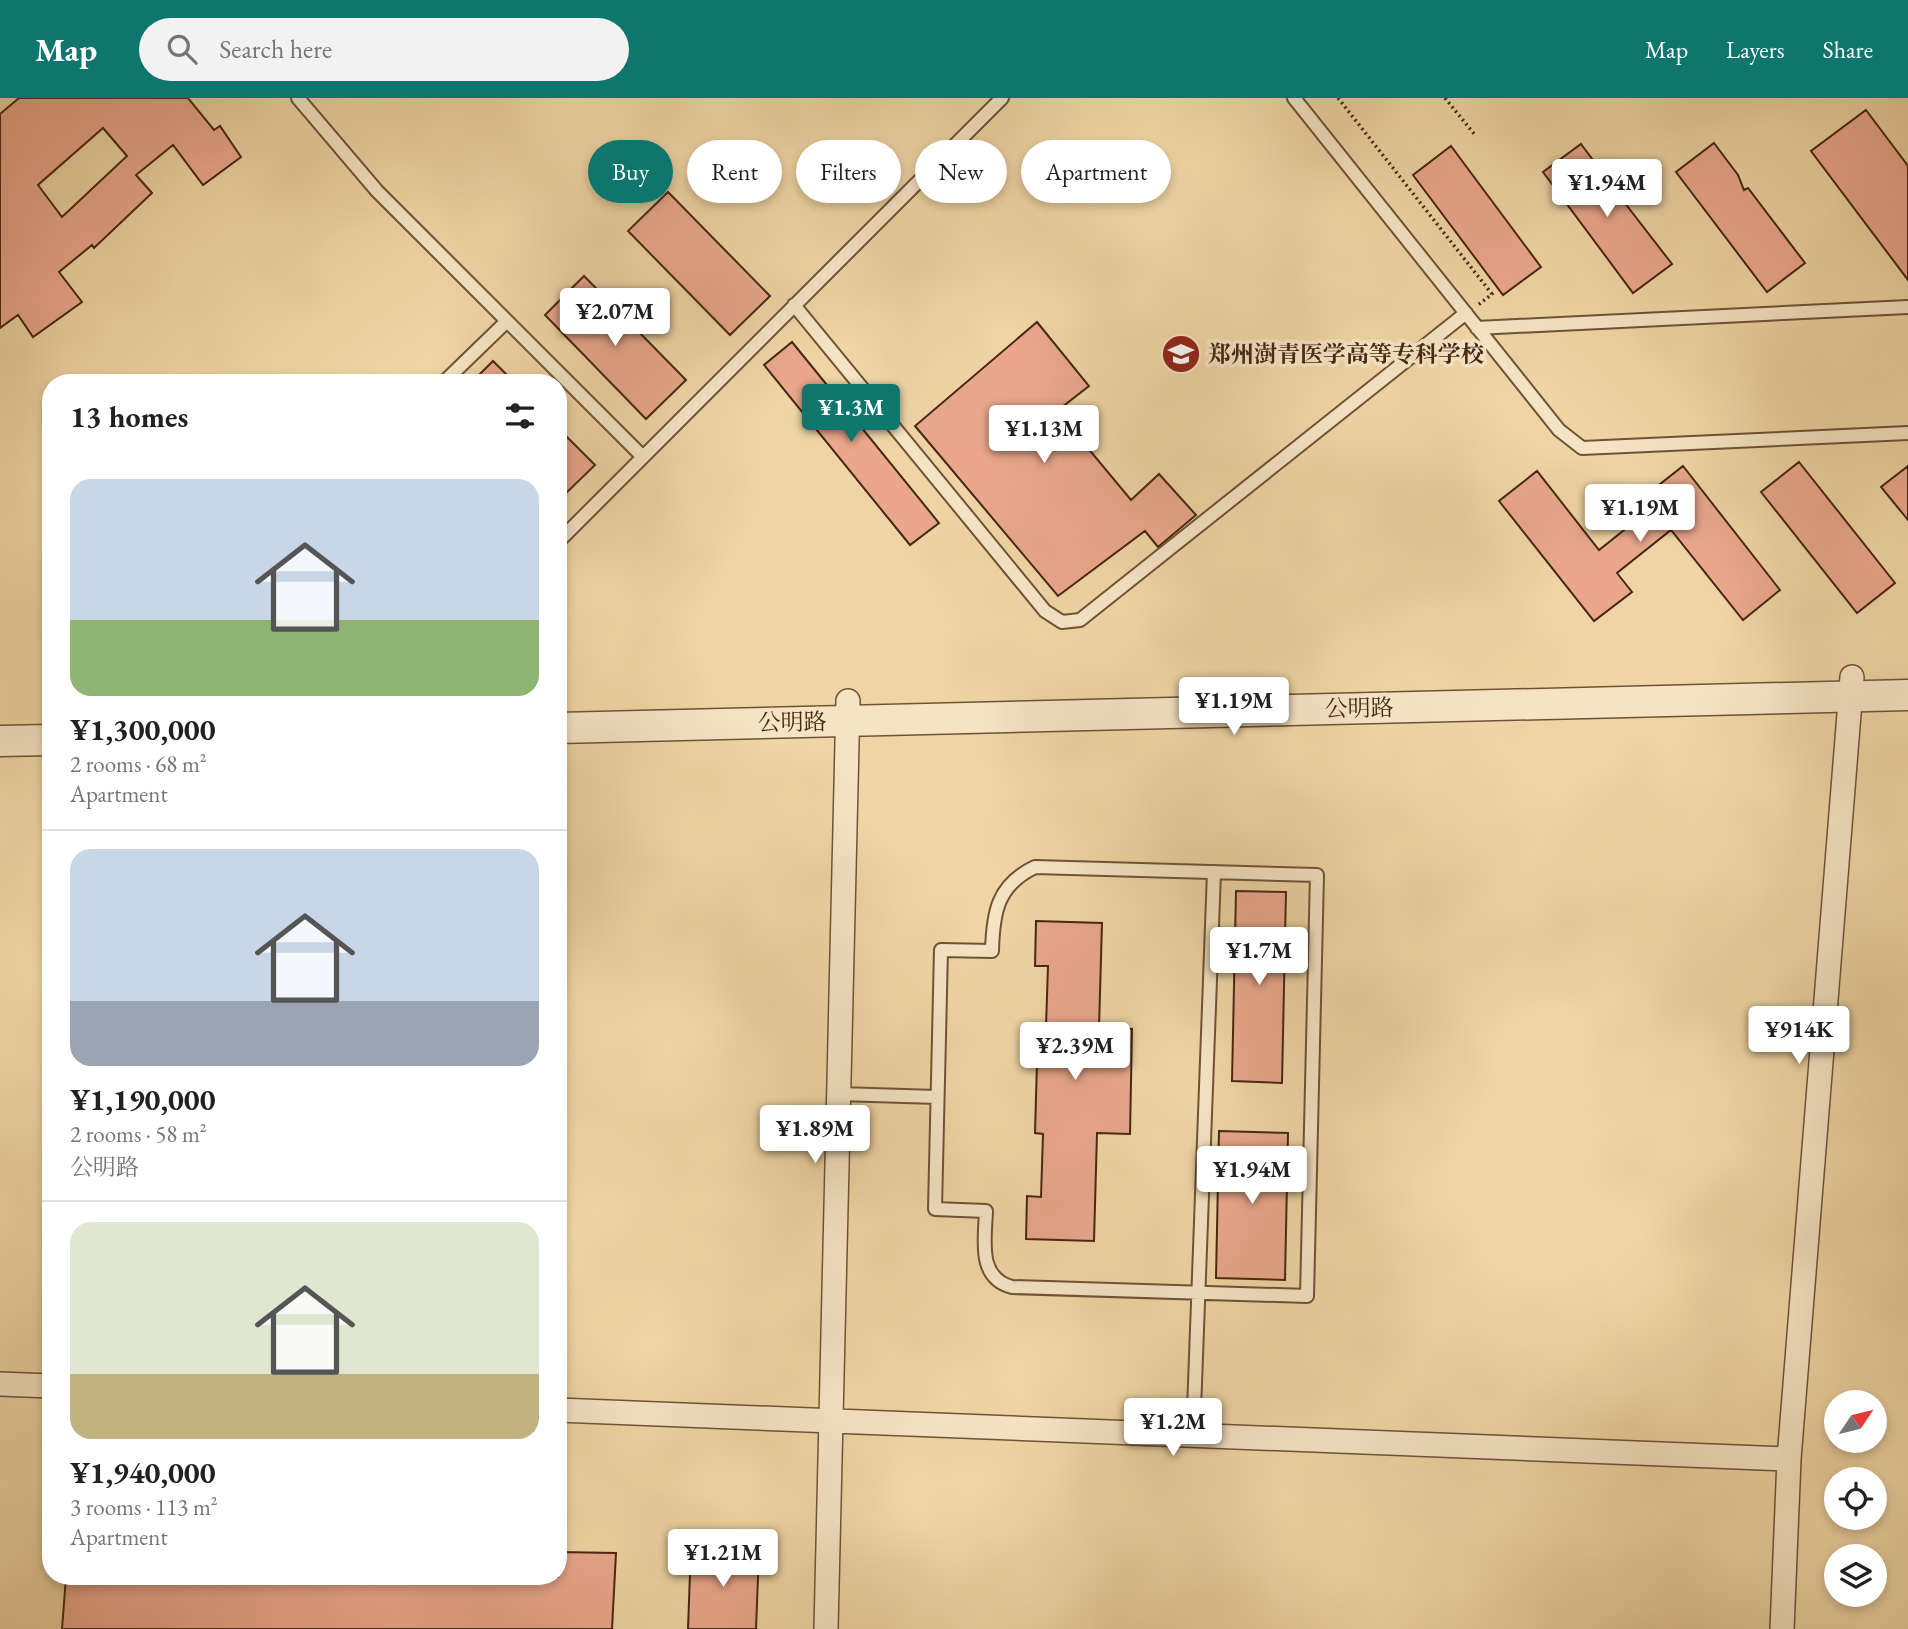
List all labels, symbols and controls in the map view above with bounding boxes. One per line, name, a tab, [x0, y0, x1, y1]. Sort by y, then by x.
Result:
search box	[139, 18, 629, 81]
text: Map	[35, 28, 97, 71]
icon: search	[163, 30, 201, 68]
text: Search here	[219, 32, 332, 66]
text: Map	[1645, 34, 1688, 65]
text: Layers	[1726, 34, 1785, 65]
text: Share	[1823, 34, 1873, 65]
chip: Buy	[588, 140, 673, 203]
chip: Rent	[687, 140, 782, 203]
chip: Filters	[796, 140, 901, 203]
chip: New	[915, 140, 1007, 203]
chip: Apartment	[1021, 140, 1171, 203]
pin: ¥1.94M	[1550, 159, 1664, 219]
text: ¥1.94M	[1568, 167, 1646, 197]
pin: ¥2.07M	[558, 288, 672, 348]
text: ¥2.07M	[576, 296, 654, 326]
school or university icon: 郑州澍青医学高等专科学校	[1160, 333, 1202, 375]
place label: 郑州澍青医学高等专科学校	[1208, 339, 1484, 369]
pin: ¥1.3M	[802, 384, 900, 444]
text: ¥1.3M	[818, 392, 884, 422]
text: 13 homes	[70, 397, 188, 436]
icon: filters	[501, 397, 539, 435]
pin: ¥1.13M	[987, 406, 1101, 465]
text: ¥1.13M	[1005, 413, 1083, 443]
pin: ¥1.19M	[1583, 484, 1697, 544]
text: ¥1.19M	[1601, 492, 1679, 522]
icon: home	[242, 524, 368, 650]
pin: ¥1.19M	[1177, 678, 1291, 737]
text: ¥1.19M	[1195, 685, 1273, 715]
street label: 公明路	[1324, 692, 1394, 724]
street label: 公明路	[757, 706, 827, 738]
text: ¥1,300,000	[70, 710, 216, 749]
text: 2 rooms · 68 m²	[70, 749, 207, 779]
text: Apartment	[70, 779, 168, 809]
icon: home	[242, 895, 368, 1021]
pin: ¥1.7M	[1210, 928, 1308, 987]
text: ¥1.7M	[1226, 935, 1292, 965]
pin: ¥914K	[1750, 1006, 1848, 1066]
text: ¥914K	[1764, 1014, 1834, 1044]
pin: ¥2.39M	[1018, 1023, 1132, 1082]
text: ¥2.39M	[1036, 1030, 1114, 1060]
text: ¥1,190,000	[70, 1080, 216, 1119]
pin: ¥1.89M	[758, 1105, 872, 1165]
text: ¥1.89M	[776, 1113, 854, 1143]
text: 2 rooms · 58 m²	[70, 1119, 207, 1149]
pin: ¥1.94M	[1195, 1146, 1309, 1206]
text: 公明路	[70, 1152, 139, 1182]
text: ¥1.94M	[1213, 1154, 1291, 1184]
icon: home	[242, 1267, 368, 1393]
north arrow	[1824, 1390, 1886, 1452]
map controls	[1824, 1390, 1887, 1607]
pin: ¥1.2M	[1124, 1398, 1222, 1458]
text: ¥1.2M	[1140, 1406, 1206, 1436]
text: ¥1,940,000	[70, 1453, 216, 1492]
button: locate	[1824, 1467, 1887, 1530]
text: 3 rooms · 113 m²	[70, 1492, 218, 1522]
text: Apartment	[70, 1522, 168, 1552]
pin: ¥1.21M	[666, 1530, 780, 1589]
text: ¥1.21M	[684, 1537, 762, 1567]
button: layers	[1824, 1544, 1887, 1607]

